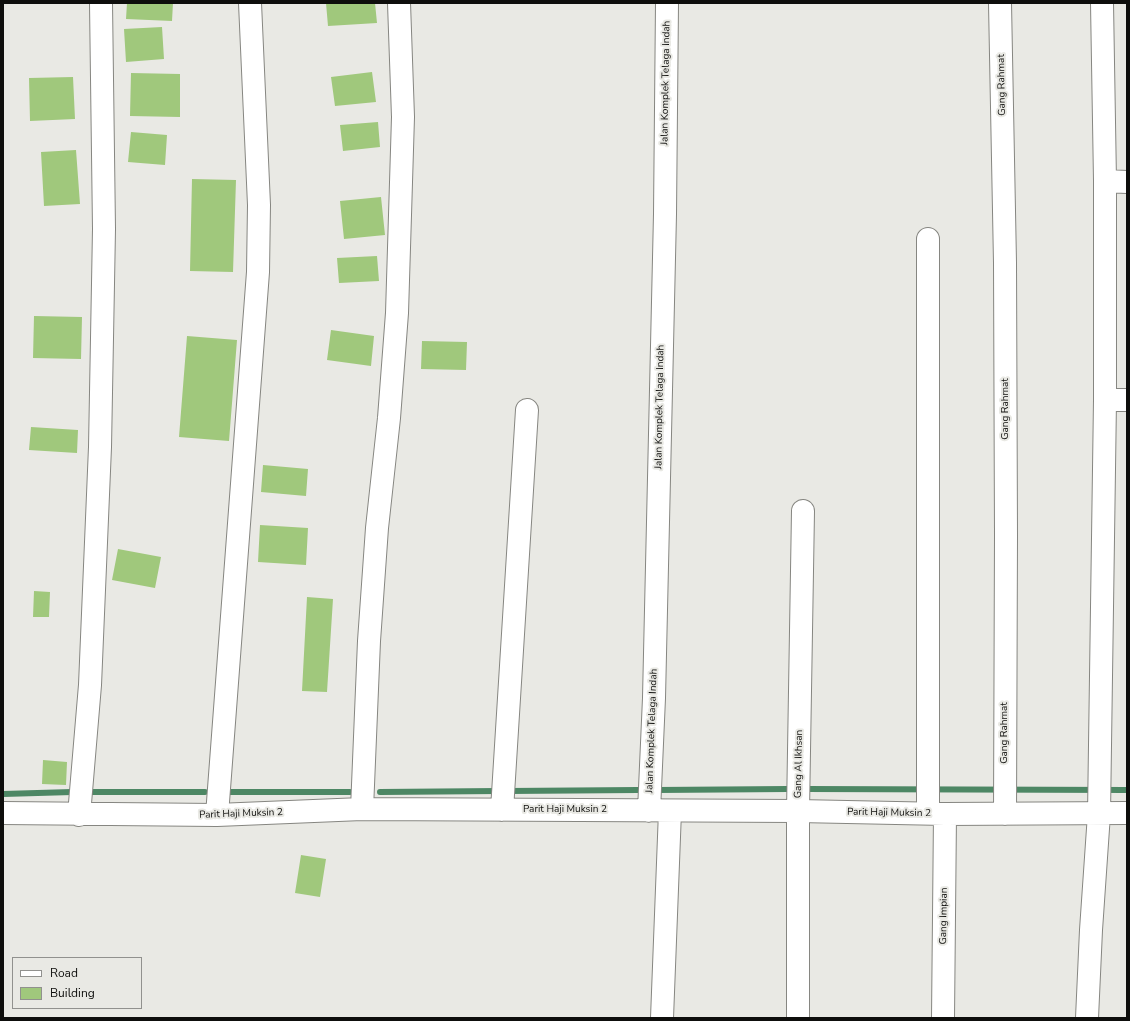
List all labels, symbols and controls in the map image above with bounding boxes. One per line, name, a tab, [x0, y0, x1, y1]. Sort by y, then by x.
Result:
street label: Jalan Komplek Telaga Indah	[659, 21, 673, 145]
street label: Gang Rahmat	[995, 54, 1009, 116]
street label: Jalan Komplek Telaga Indah	[653, 345, 667, 469]
street label: Gang Rahmat	[1000, 378, 1012, 440]
street label: Jalan Komplek Telaga Indah	[644, 669, 660, 793]
street label: Gang Rahmat	[999, 702, 1011, 764]
street label: Gang Al Ikhsan	[792, 730, 806, 798]
street label: Parit Haji Muksin 2	[523, 804, 607, 816]
street label: Parit Haji Muksin 2	[847, 806, 931, 820]
street label: Parit Haji Muksin 2	[199, 807, 283, 821]
street label: Gang Impian	[938, 887, 950, 945]
legend	[12, 957, 142, 1009]
text: Road	[50, 965, 78, 981]
text: Building	[50, 985, 95, 1001]

